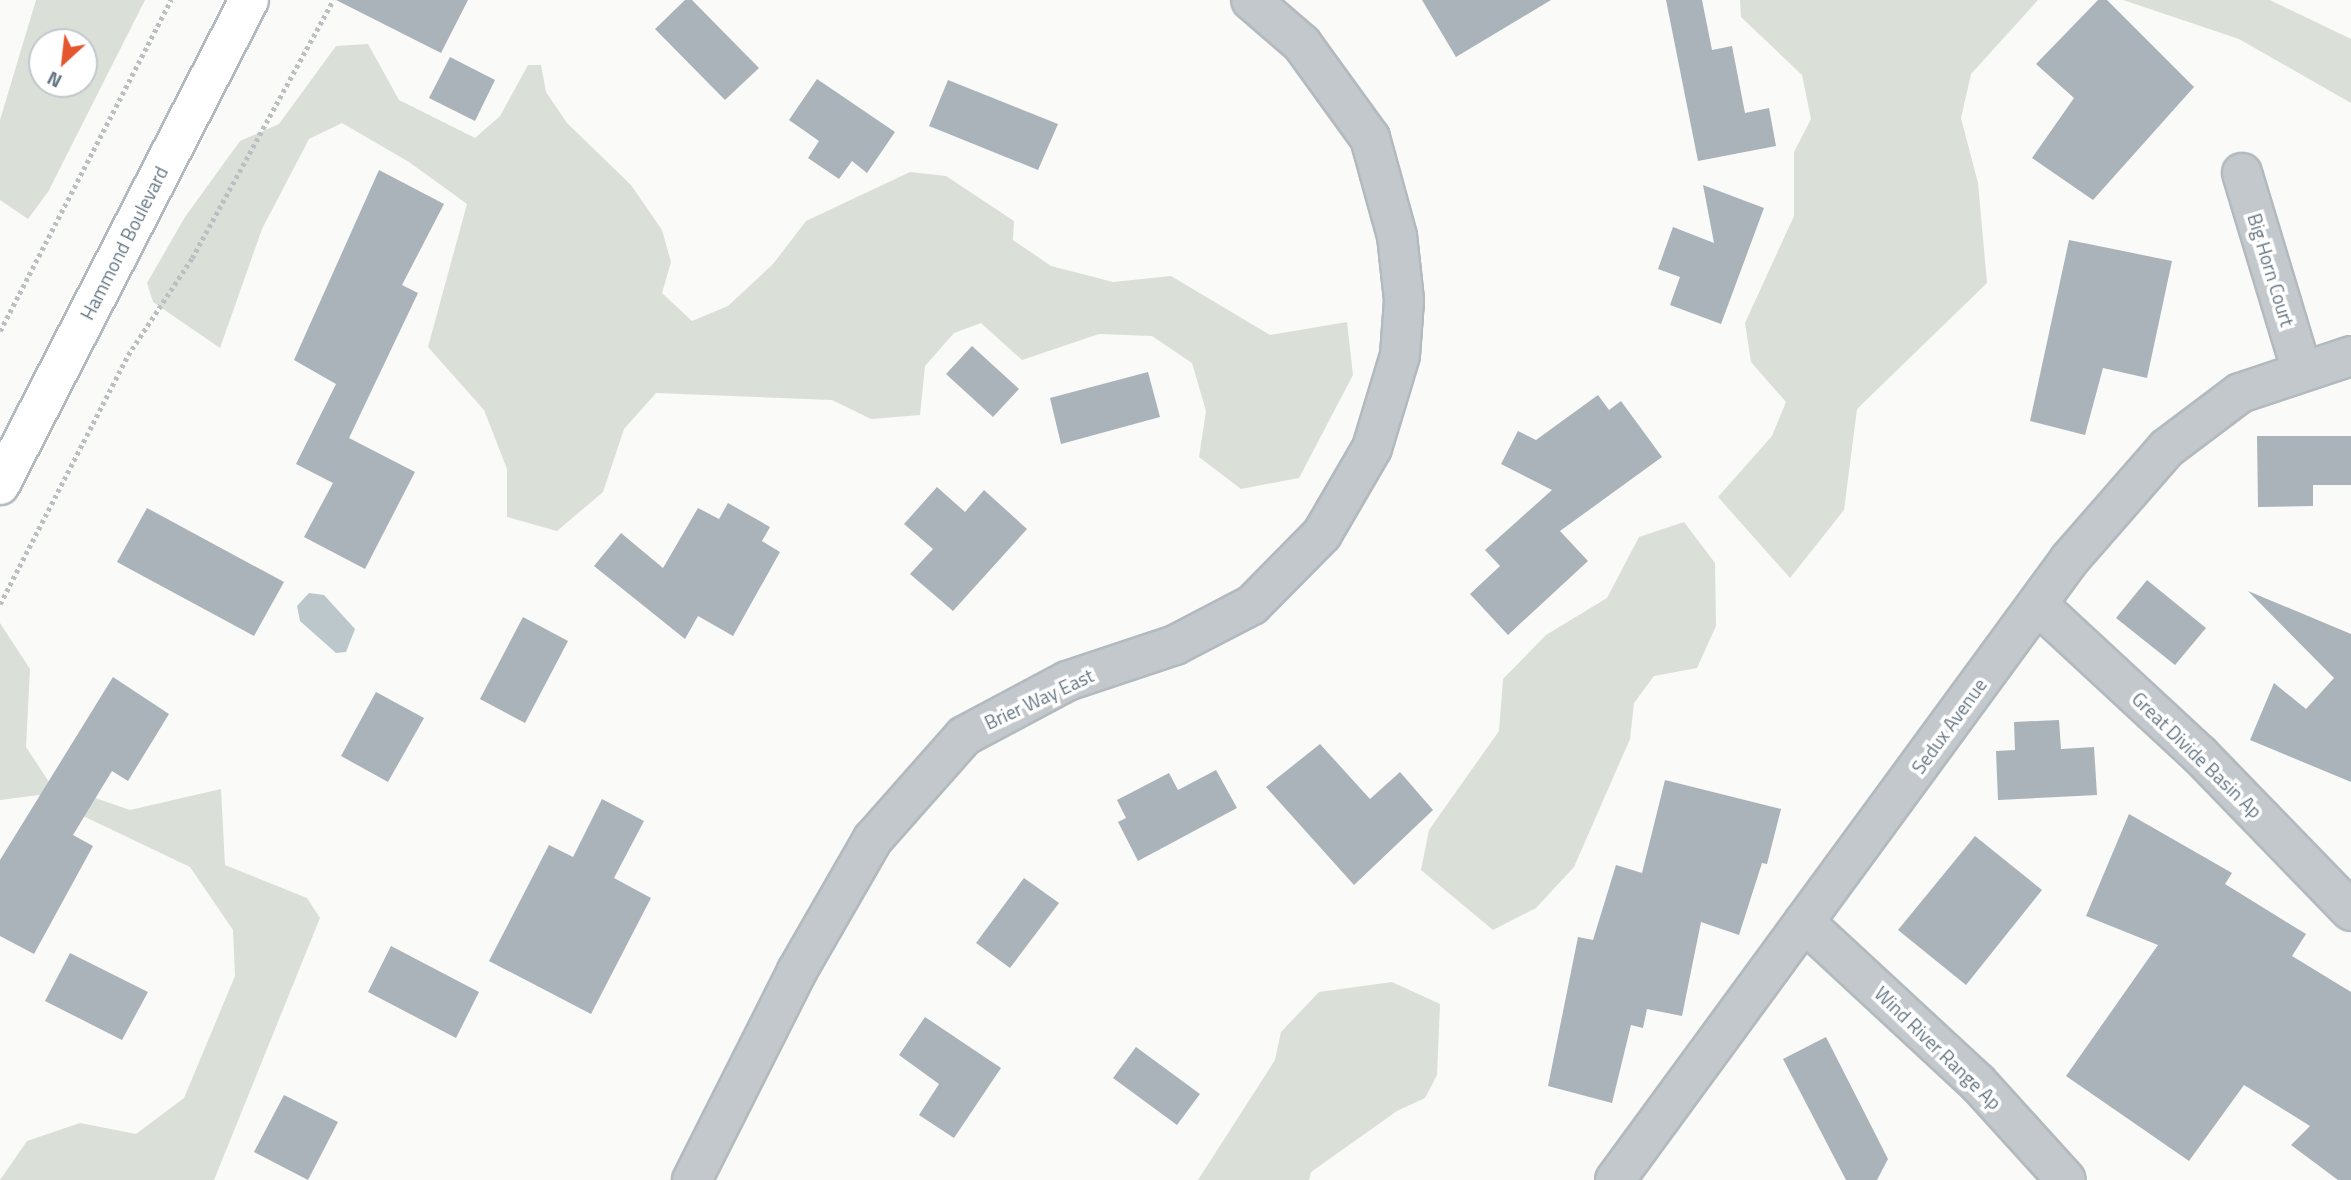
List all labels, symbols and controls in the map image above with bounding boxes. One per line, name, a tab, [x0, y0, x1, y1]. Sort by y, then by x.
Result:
north arrow	[28, 28, 98, 98]
text: N	[42, 64, 67, 96]
street label: Hammond Boulevard	[75, 162, 173, 324]
street label: Big Horn Court	[2243, 211, 2299, 329]
street label: Brier Way East	[981, 664, 1097, 734]
street label: Sedux Avenue	[1907, 674, 1991, 778]
street label: Great Divide Basin Ap	[2127, 687, 2267, 823]
street label: Wind River Range Ap	[1870, 982, 2006, 1114]

